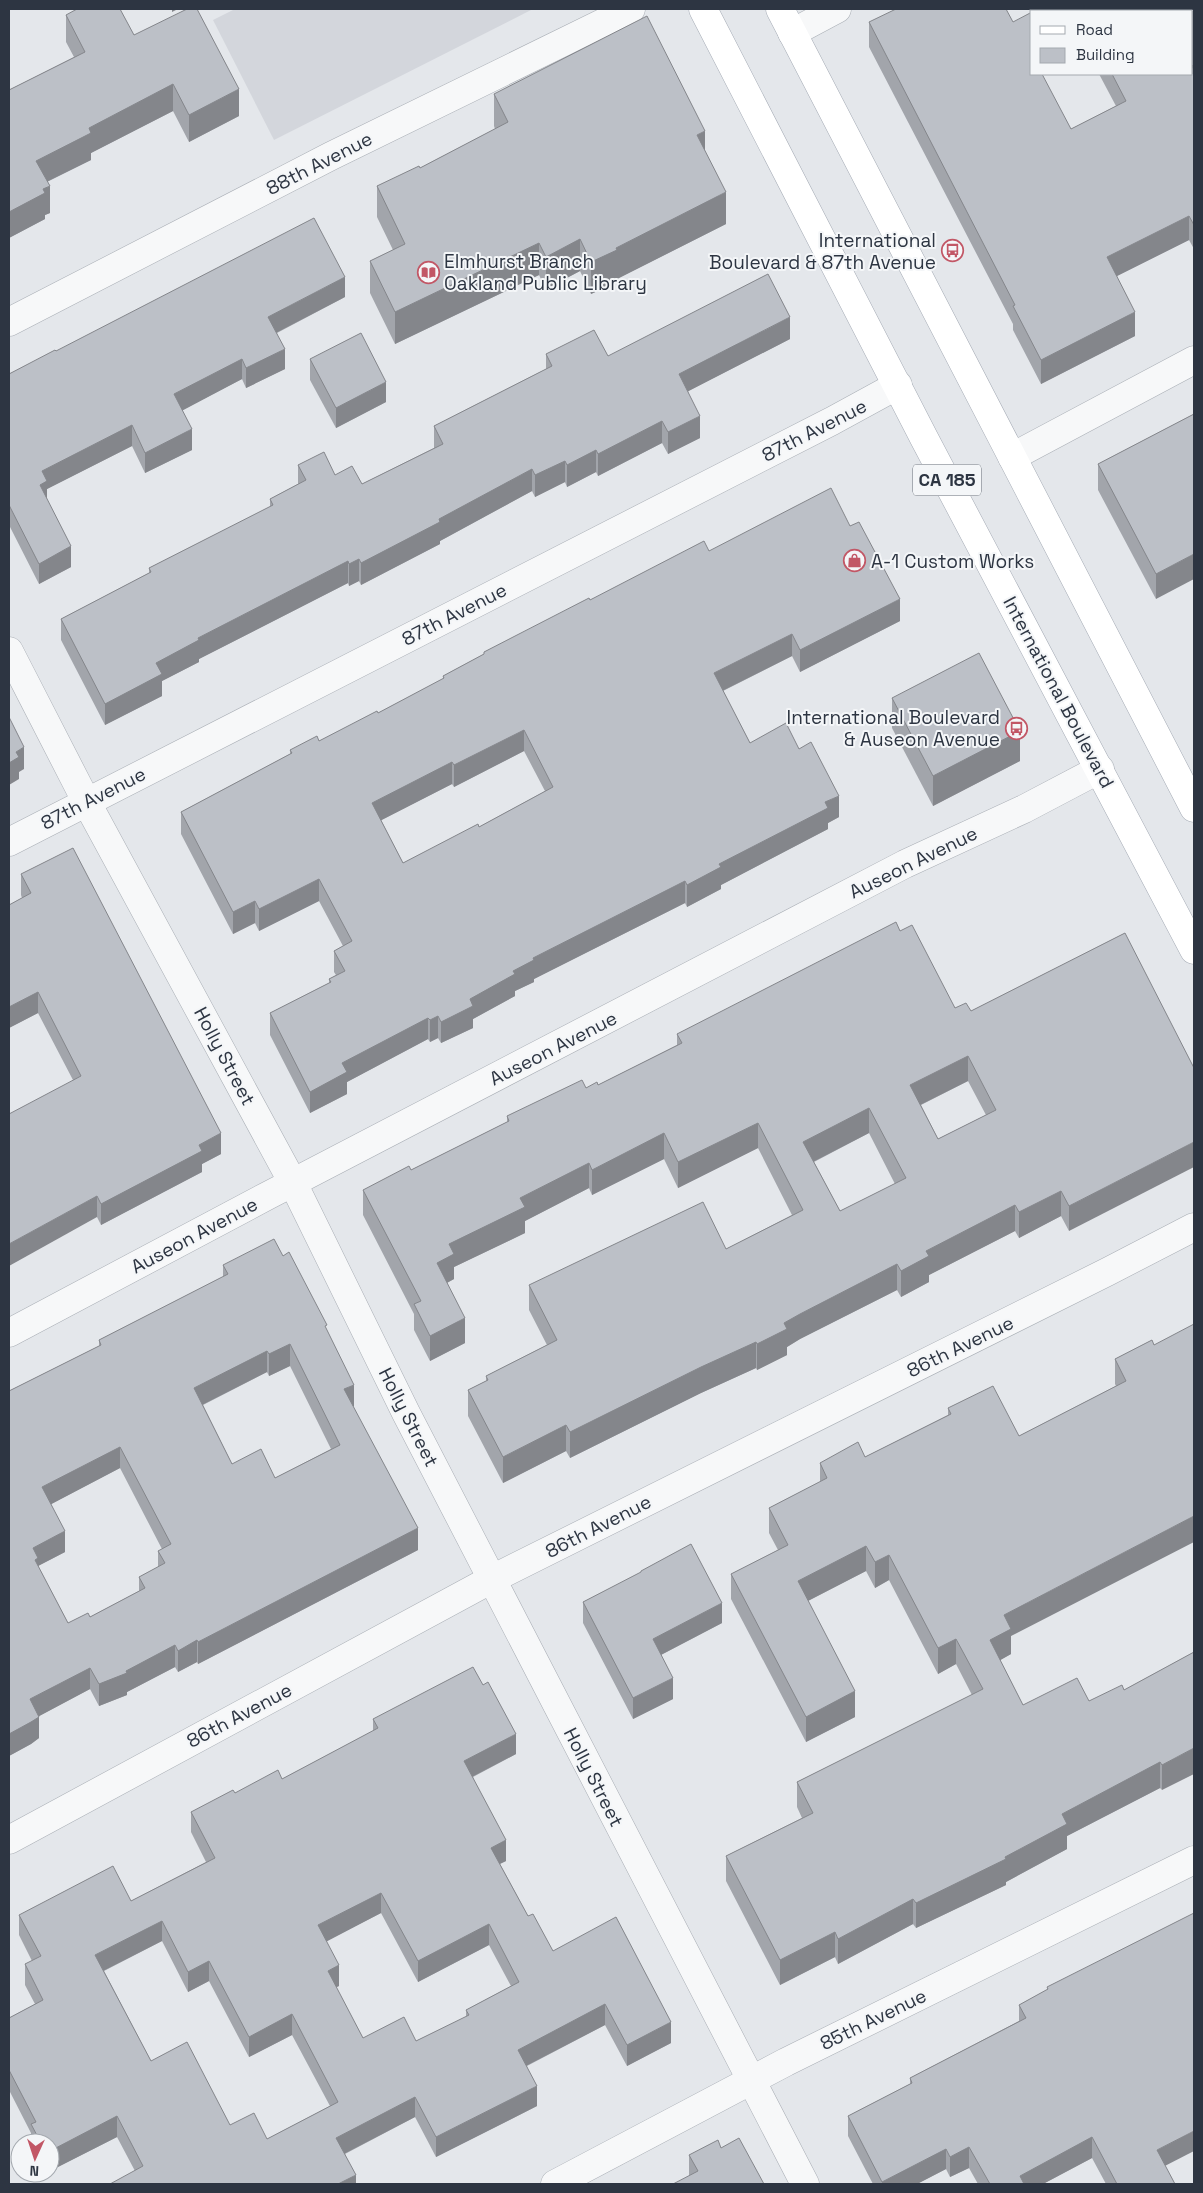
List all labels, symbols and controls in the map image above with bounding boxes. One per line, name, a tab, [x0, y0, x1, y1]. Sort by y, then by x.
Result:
legend	[1030, 10, 1193, 75]
text: Road	[1076, 20, 1113, 39]
text: Building	[1076, 45, 1135, 64]
street label: 88th Avenue	[262, 126, 376, 201]
place label: International Boulevard & 87th Avenue	[709, 228, 936, 275]
bus stop icon: International Boulevard & 87th Avenue	[940, 239, 964, 263]
place label: Elmhurst Branch Oakland Public Library	[444, 249, 647, 296]
library icon: Elmhurst Branch Oakland Public Library	[416, 260, 440, 284]
street label: 87th Avenue	[758, 393, 871, 468]
road number: CA 185	[913, 464, 981, 496]
shop icon: A-1 Custom Works	[843, 549, 867, 573]
place label: A-1 Custom Works	[871, 549, 1034, 574]
street label: 87th Avenue	[398, 577, 511, 652]
street label: International Boulevard	[997, 592, 1120, 792]
place label: International Boulevard & Auseon Avenue	[787, 705, 1000, 752]
bus stop icon: International Boulevard & Auseon Avenue	[1004, 716, 1028, 740]
street label: 87th Avenue	[37, 761, 150, 836]
street label: Auseon Avenue	[845, 821, 982, 904]
street label: Holly Street	[188, 1003, 261, 1110]
street label: Auseon Avenue	[485, 1006, 621, 1091]
street label: Auseon Avenue	[127, 1192, 262, 1279]
street label: 86th Avenue	[903, 1310, 1018, 1383]
street label: Holly Street	[373, 1363, 444, 1471]
street label: 86th Avenue	[541, 1489, 655, 1564]
street label: 86th Avenue	[182, 1677, 296, 1754]
street label: Holly Street	[558, 1723, 629, 1831]
street label: 85th Avenue	[816, 1983, 931, 2056]
north arrow	[10, 2133, 60, 2183]
text: N	[29, 2162, 39, 2180]

